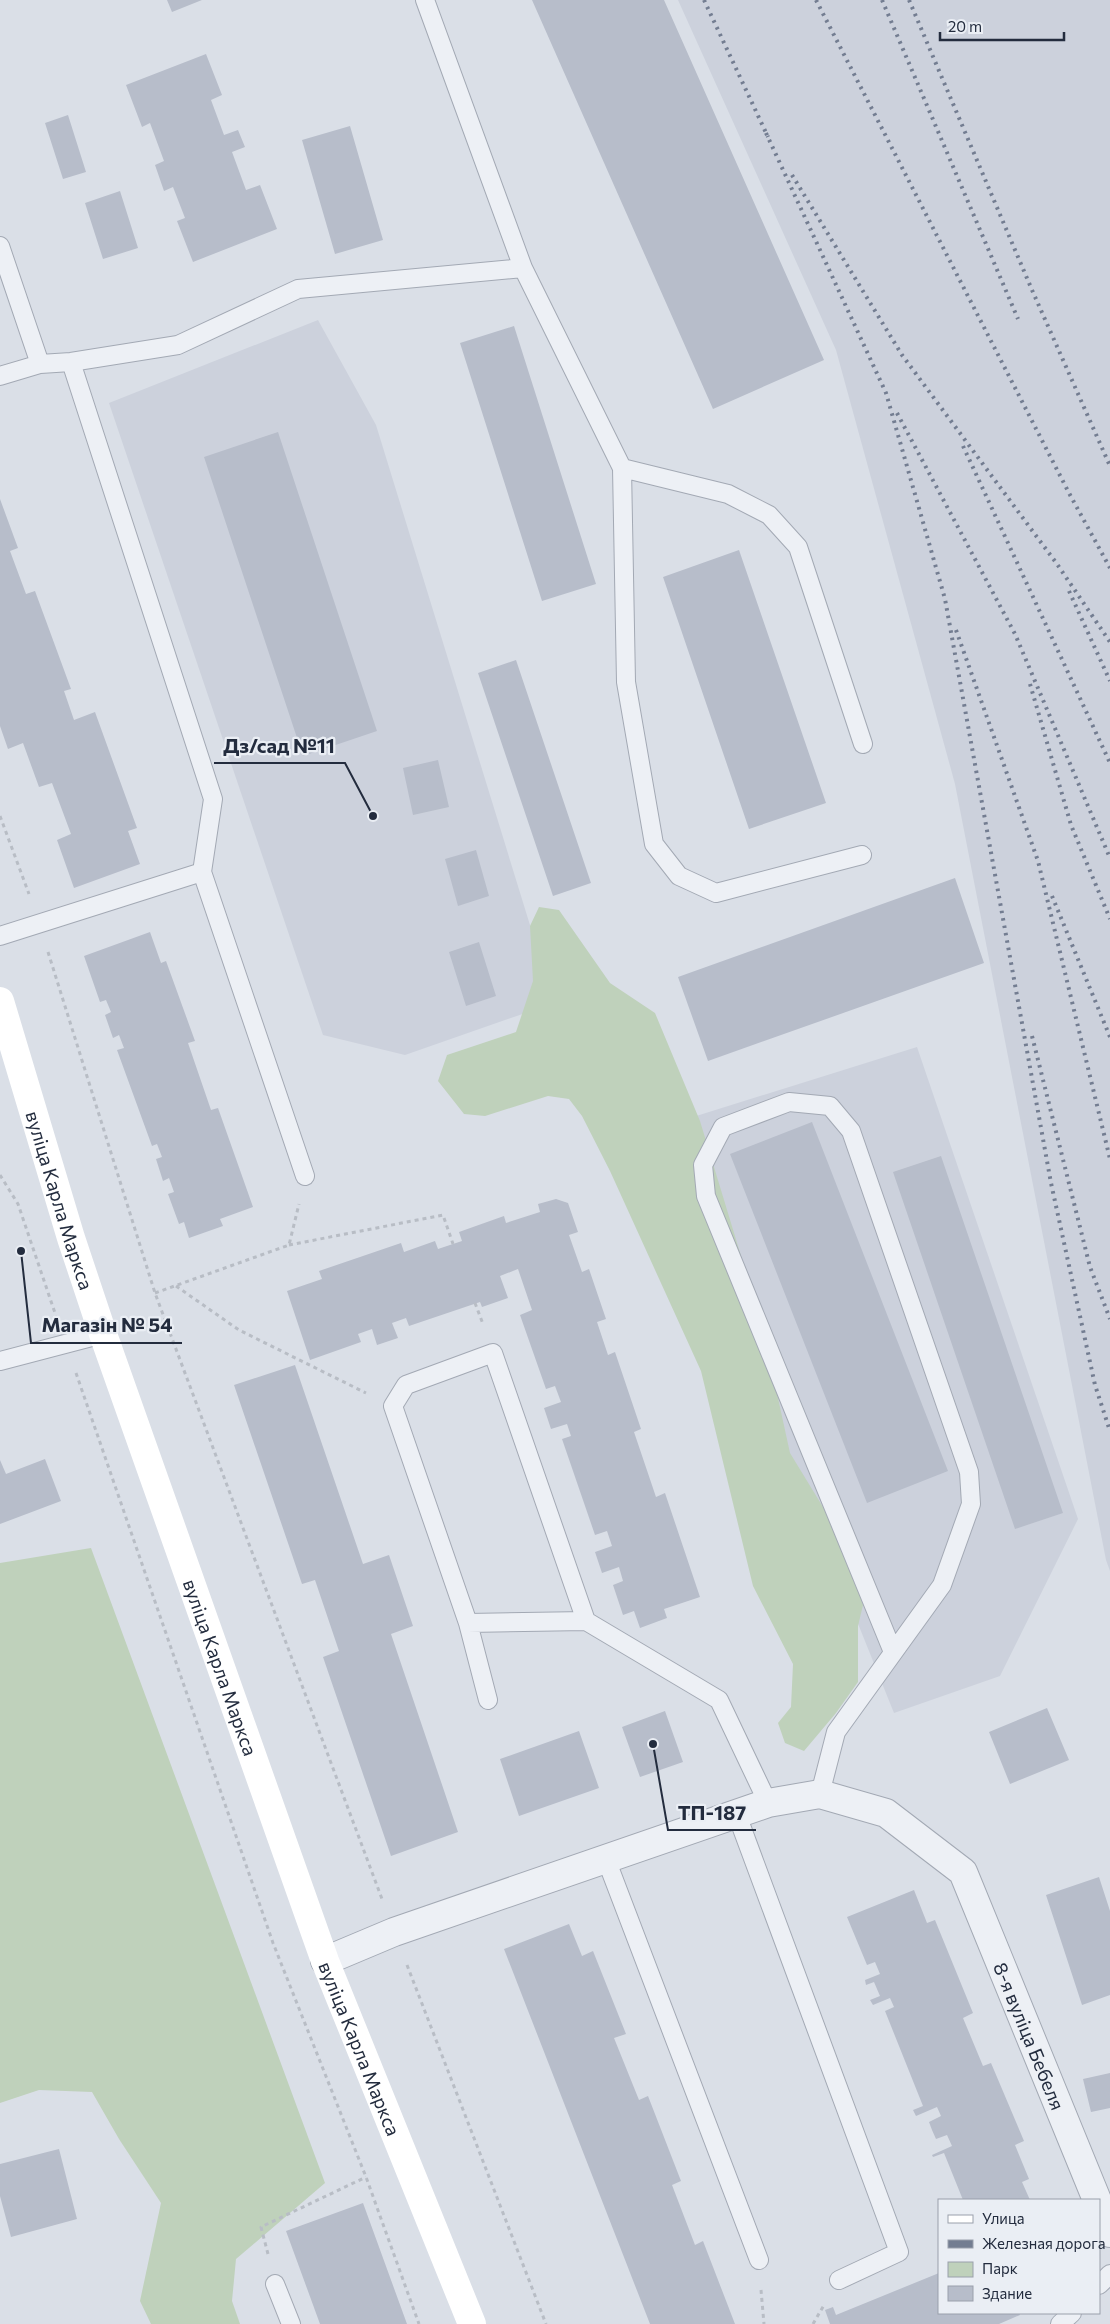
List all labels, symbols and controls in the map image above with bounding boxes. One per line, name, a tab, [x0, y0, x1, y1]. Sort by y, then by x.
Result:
scale bar	[940, 10, 1064, 42]
text: 20 m	[948, 17, 982, 35]
callout: Дз/сад №11	[214, 728, 345, 763]
text: Дз/сад №11	[223, 733, 335, 757]
street label: вуліца Карла Маркса	[22, 1108, 99, 1292]
callout: Магазін № 54	[31, 1308, 182, 1343]
text: Магазін № 54	[42, 1312, 172, 1336]
street label: вуліца Карла Маркса	[179, 1576, 263, 1759]
callout: ТП-187	[668, 1795, 756, 1830]
text: ТП-187	[678, 1800, 746, 1824]
street label: вуліца Карла Маркса	[315, 1958, 406, 2139]
street label: 8-я вуліца Бебеля	[990, 1959, 1070, 2113]
legend	[938, 2199, 1100, 2314]
text: Улица	[982, 2209, 1024, 2227]
text: Железная дорога	[982, 2234, 1106, 2252]
text: Парк	[982, 2259, 1018, 2277]
text: Здание	[982, 2284, 1032, 2302]

